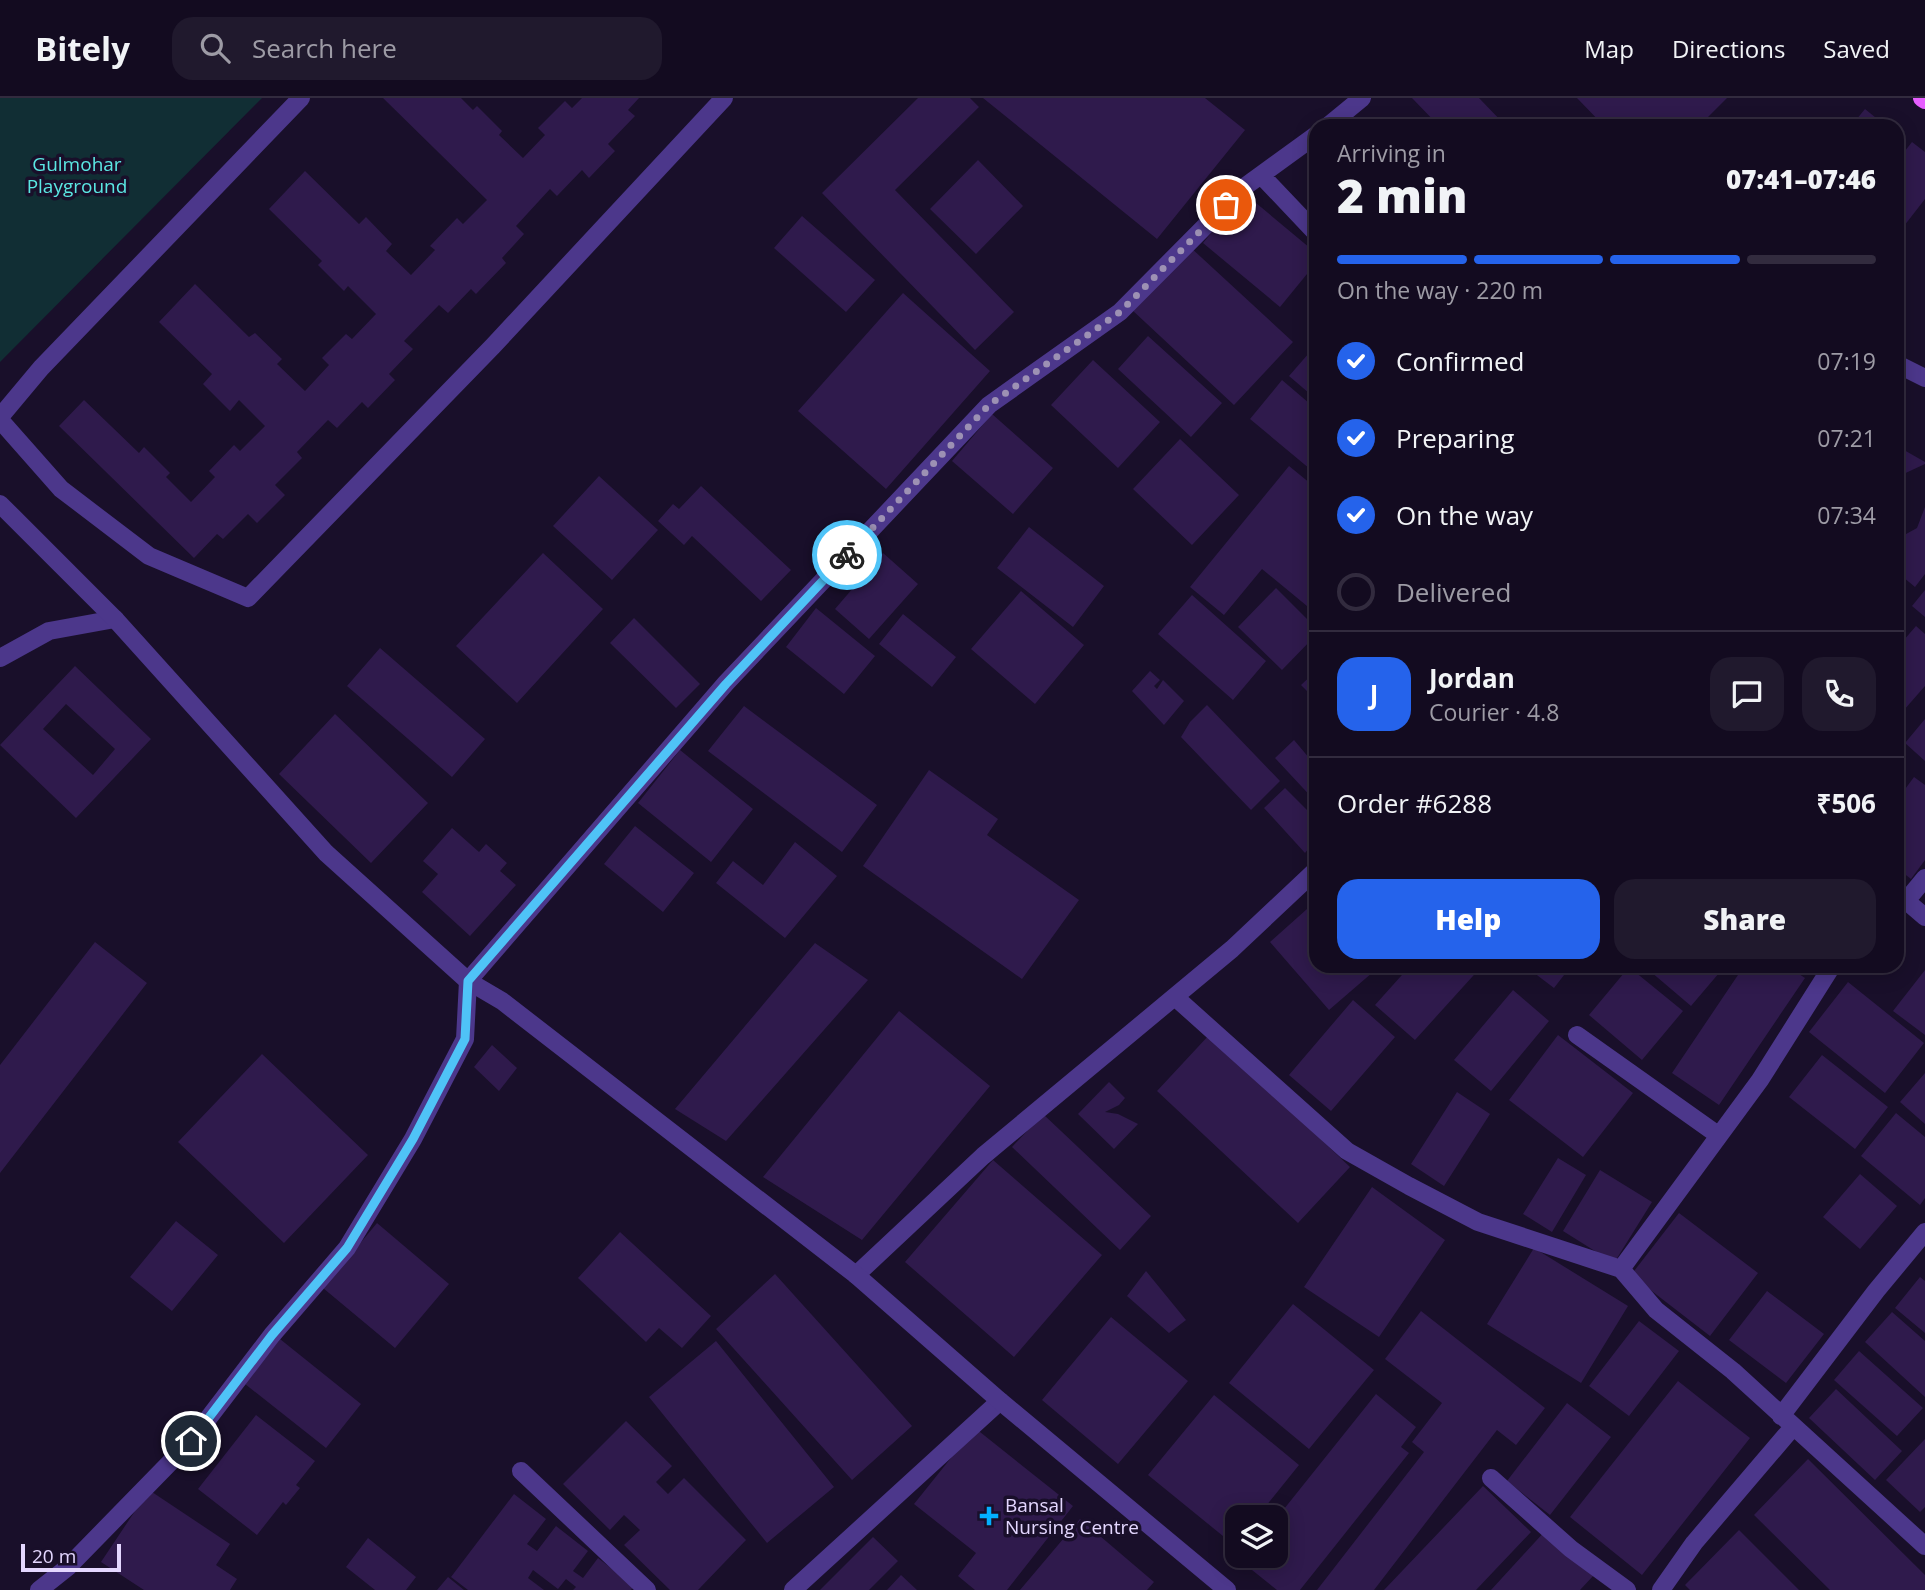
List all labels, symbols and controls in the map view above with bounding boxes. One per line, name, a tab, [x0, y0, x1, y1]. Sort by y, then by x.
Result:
search box	[172, 17, 662, 80]
text: Bitely	[35, 26, 130, 71]
icon: search	[196, 29, 234, 67]
text: Search here	[252, 30, 397, 66]
text: Map	[1584, 32, 1634, 65]
text: Directions	[1672, 32, 1785, 65]
text: Saved	[1823, 32, 1890, 65]
text: Arriving in	[1337, 137, 1446, 169]
park label: Gulmohar Playground	[27, 151, 127, 199]
text: 07:41–07:46	[1726, 161, 1876, 197]
text: 2 min	[1337, 164, 1468, 226]
pin	[1196, 175, 1256, 235]
icon: bag	[1207, 186, 1245, 224]
text: On the way · 220 m	[1337, 274, 1543, 306]
icon: check	[1337, 342, 1375, 380]
text: Confirmed	[1396, 343, 1524, 379]
text: 07:19	[1817, 345, 1876, 377]
icon: check	[1337, 419, 1375, 457]
text: Preparing	[1396, 420, 1514, 456]
text: 07:21	[1817, 422, 1876, 454]
icon: check	[1337, 496, 1375, 534]
text: On the way	[1396, 497, 1533, 533]
text: 07:34	[1817, 499, 1876, 531]
courier	[812, 520, 882, 590]
icon: bike	[828, 536, 866, 574]
text: Delivered	[1396, 574, 1511, 610]
button: chat	[1710, 657, 1784, 731]
button: phone	[1802, 657, 1876, 731]
text: Jordan	[1429, 660, 1515, 696]
text: J	[1370, 676, 1378, 712]
text: Courier · 4.8	[1429, 696, 1559, 728]
text: Order #6288	[1337, 785, 1492, 821]
text: ₹506	[1817, 785, 1876, 821]
button: Help	[1337, 879, 1600, 959]
button: Share	[1614, 879, 1876, 959]
pin	[161, 1411, 221, 1471]
icon: home	[172, 1422, 210, 1460]
place label: Bansal Nursing Centre	[1005, 1492, 1139, 1540]
map controls	[1225, 1505, 1288, 1568]
button: layers	[1225, 1505, 1288, 1568]
marker: Bansal Nursing Centre	[979, 1506, 999, 1526]
scale bar	[21, 1541, 121, 1573]
text: 20 m	[32, 1543, 76, 1569]

